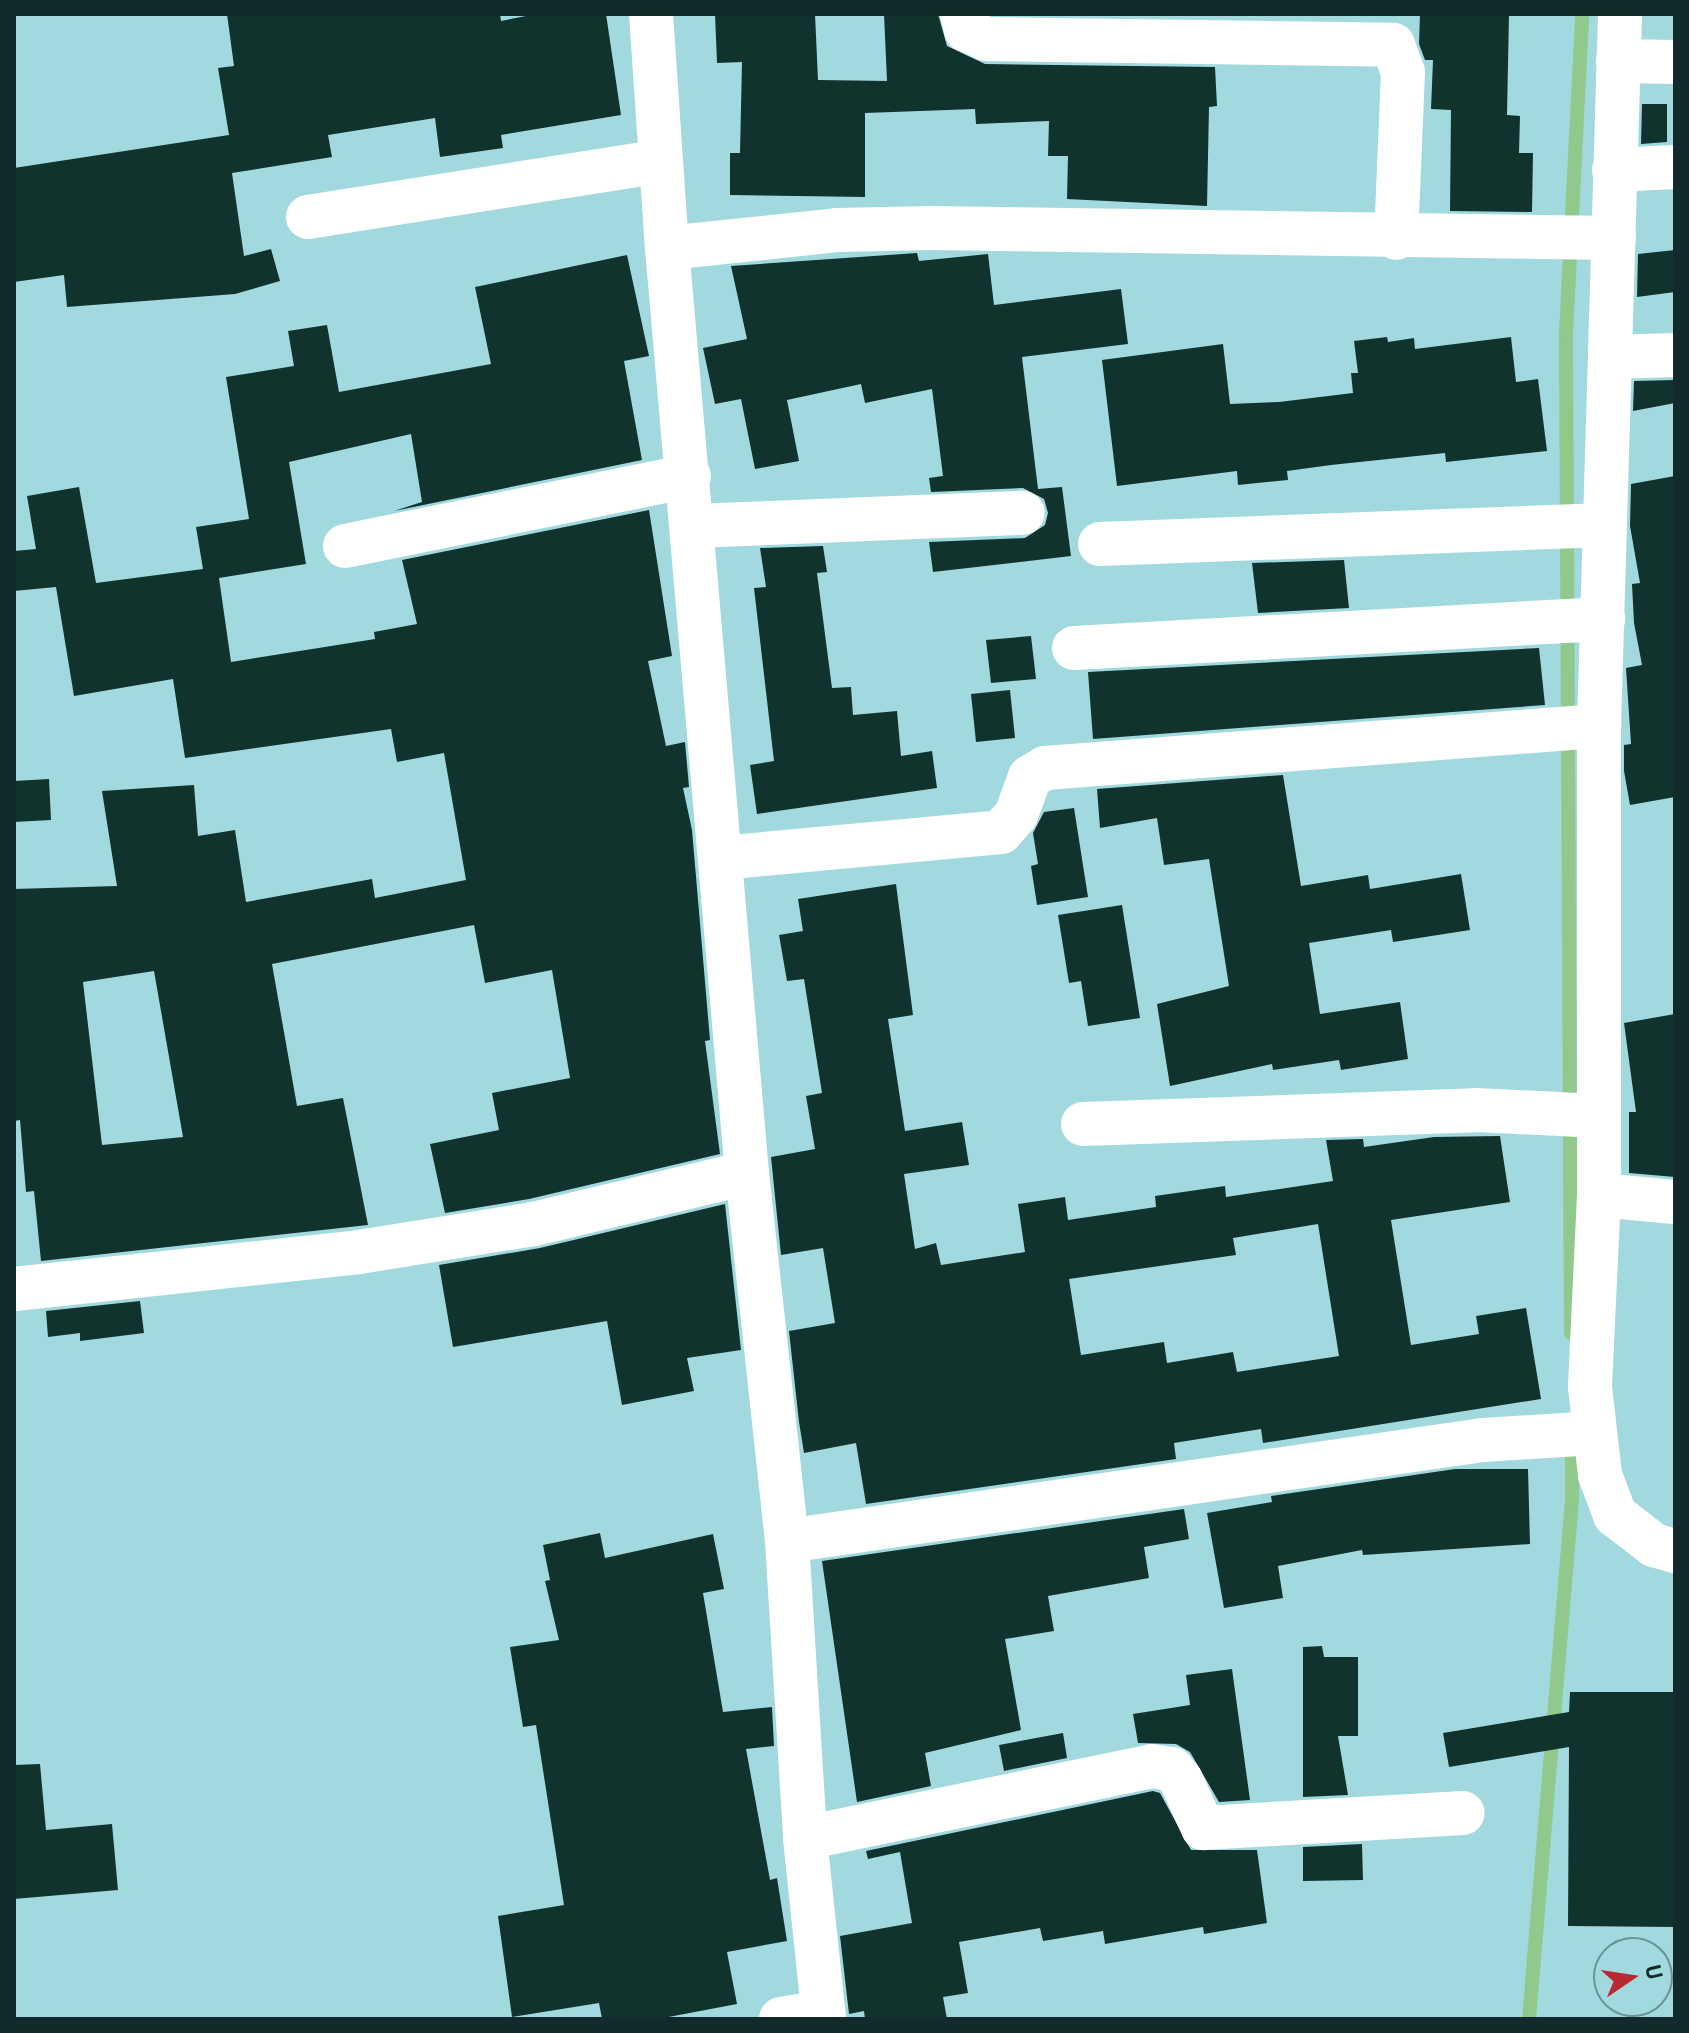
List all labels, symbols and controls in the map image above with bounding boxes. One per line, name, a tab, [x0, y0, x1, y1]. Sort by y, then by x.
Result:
north arrow	[1593, 1937, 1673, 2017]
text: U	[1639, 1962, 1670, 1982]

